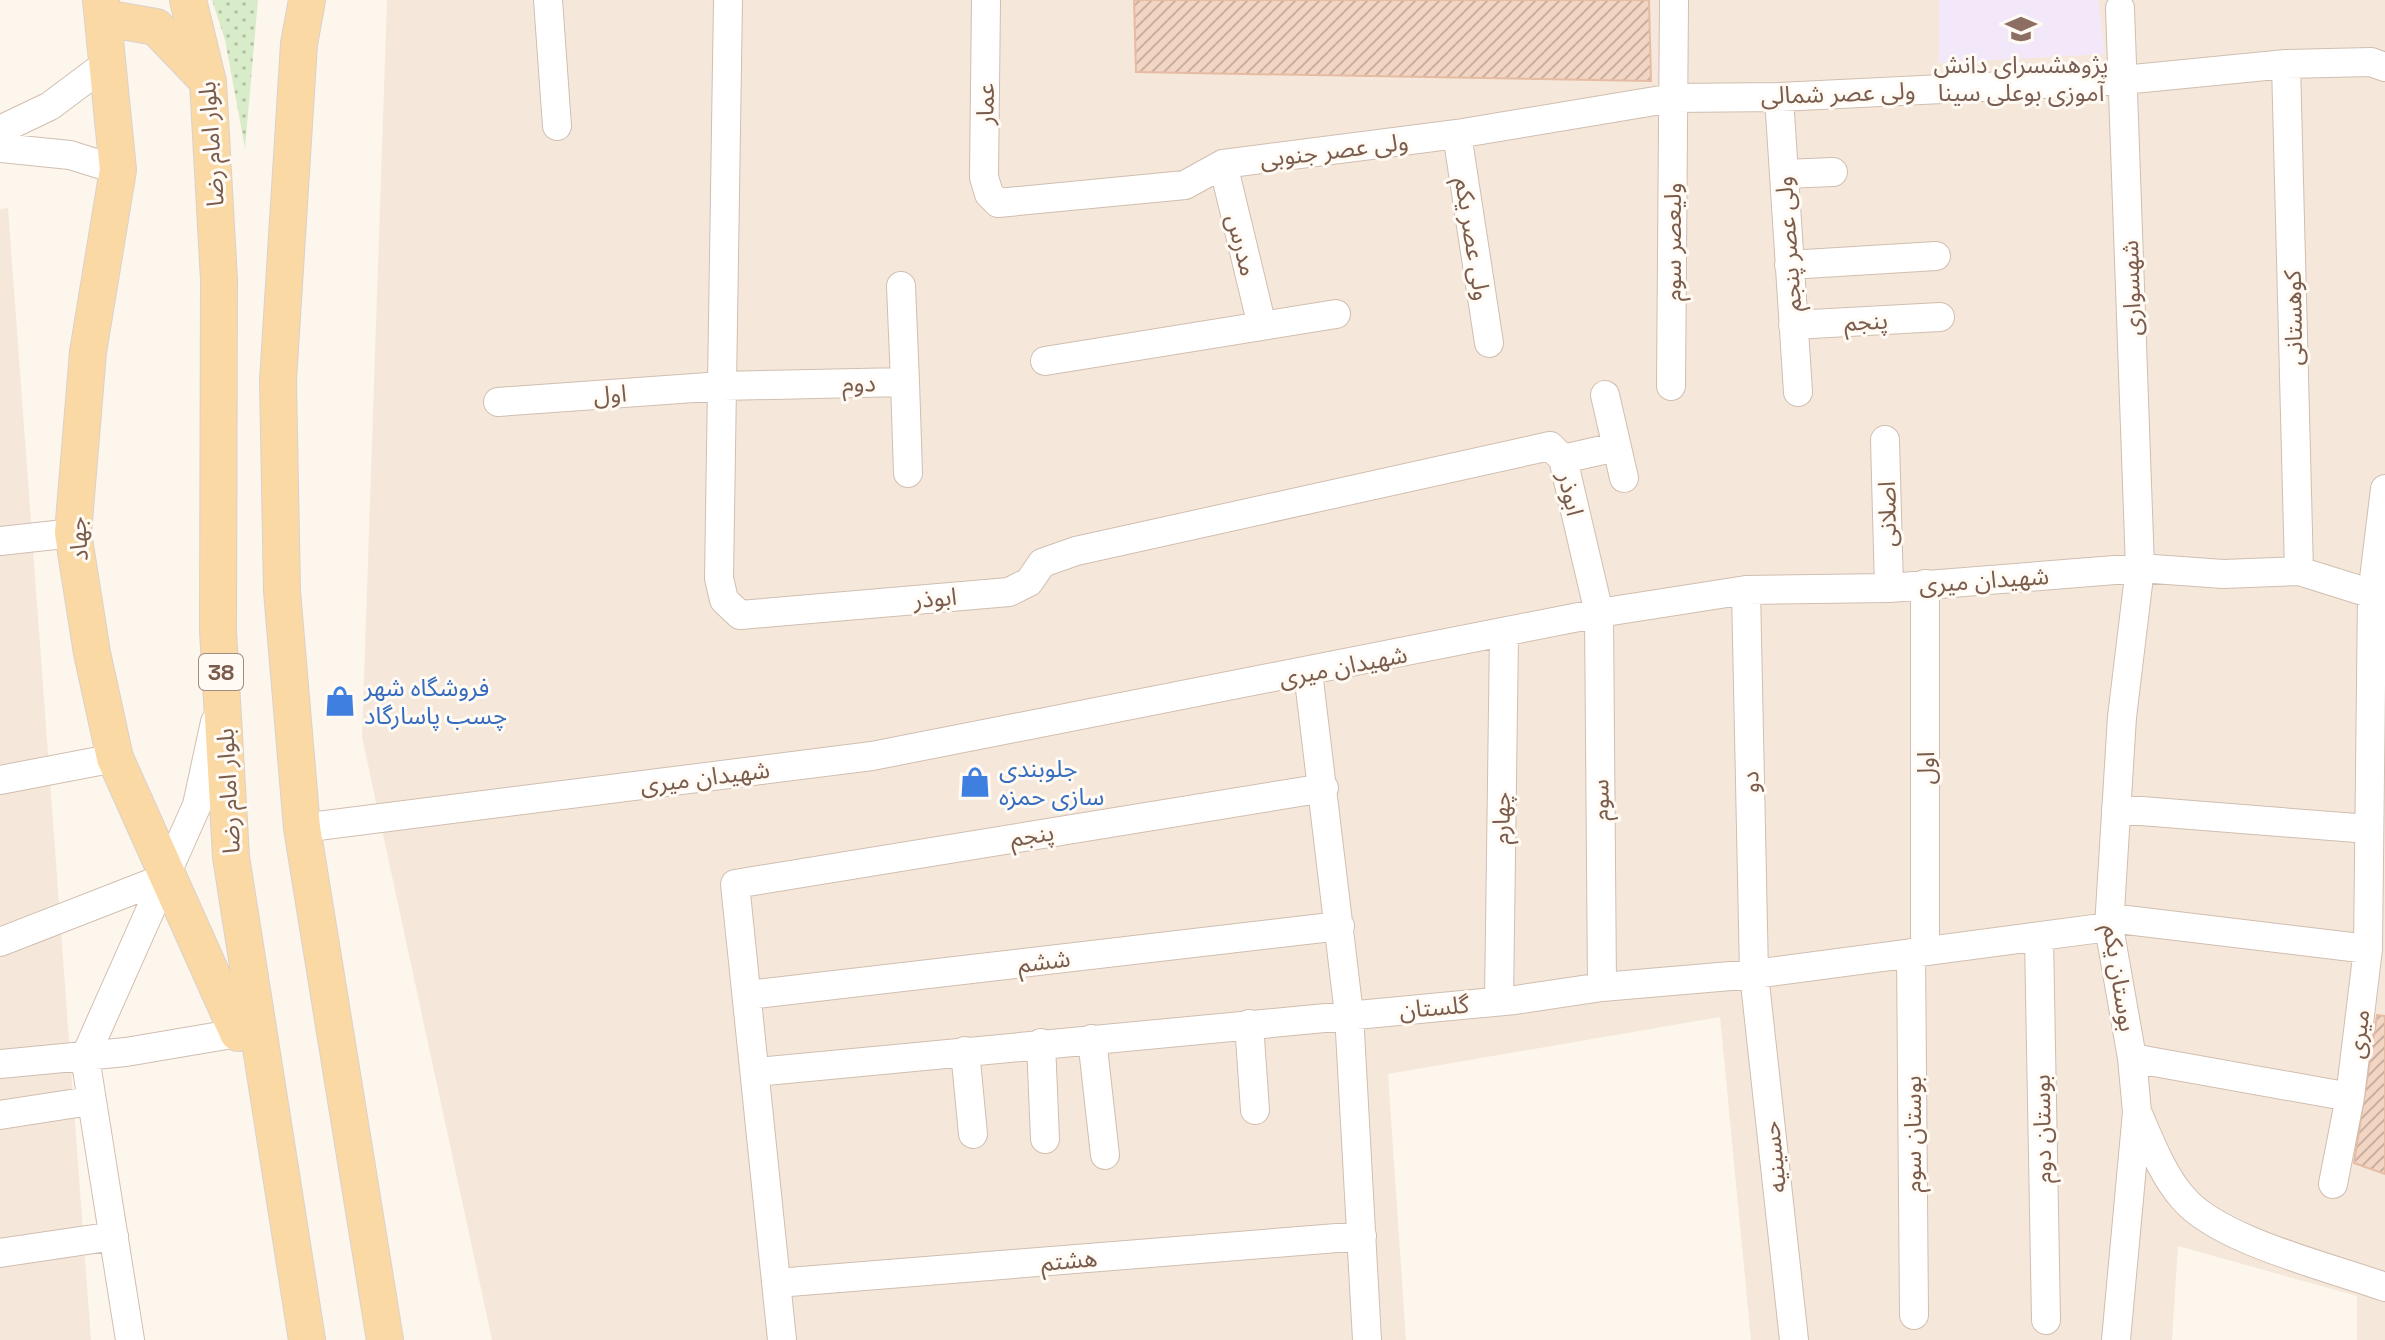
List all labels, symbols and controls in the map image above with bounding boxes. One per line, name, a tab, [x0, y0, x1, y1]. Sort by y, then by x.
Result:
school or university icon: پژوهشسرای دانش آموزی بوعلی سینا	[2004, 12, 2038, 46]
place label: پژوهشسرای دانش آموزی بوعلی سینا	[1933, 49, 2109, 108]
street label: ولی عصر شمالی	[1760, 75, 1916, 111]
street label: بلوار امام رضا	[191, 80, 234, 208]
street label: عمار	[969, 83, 1001, 126]
street label: ولی عصر جنوبی	[1258, 126, 1410, 174]
street label: ولی عصر یکم	[1446, 175, 1498, 303]
street label: ولی عصر پنجم	[1768, 175, 1810, 313]
street label: ولیعصر سوم	[1657, 183, 1691, 301]
street label: مدرس	[1219, 211, 1265, 279]
street label: شهسواری	[2114, 240, 2148, 336]
street label: کوهستانی	[2277, 269, 2309, 366]
street label: پنجم	[1843, 304, 1889, 340]
street label: دوم	[842, 367, 876, 402]
street label: اول	[592, 377, 628, 411]
street label: ابوذر	[1551, 468, 1591, 519]
street label: اصلانی	[1871, 481, 1903, 547]
street label: جهاد	[61, 516, 95, 562]
street label: شهیدان میری	[1918, 560, 2050, 600]
street label: ابوذر	[911, 581, 958, 615]
street label: شهیدان میری	[1276, 638, 1410, 694]
road number: 38	[199, 654, 243, 690]
place label: فروشگاه شهر چسب پاسارگاد	[363, 672, 507, 731]
shop icon: فروشگاه شهر چسب پاسارگاد	[323, 684, 357, 718]
street label: بلوار امام رضا	[209, 727, 250, 854]
street label: اول	[1910, 751, 1941, 785]
place label: جلوبندی سازی حمزه	[999, 753, 1104, 812]
street label: شهیدان میری	[638, 754, 772, 800]
shop icon: جلوبندی سازی حمزه	[958, 765, 992, 799]
street label: دو	[1734, 771, 1766, 793]
street label: سوم	[1584, 779, 1619, 821]
street label: چهارم	[1485, 791, 1520, 845]
street label: پنجم	[1008, 816, 1057, 856]
street label: بوستان یکم	[2094, 922, 2144, 1034]
street label: ششم	[1016, 942, 1072, 982]
street label: گلستان	[1398, 988, 1471, 1025]
street label: میری	[2340, 1008, 2376, 1060]
street label: بوستان دوم	[2026, 1074, 2061, 1184]
street label: بوستان سوم	[1897, 1076, 1931, 1192]
street label: حسینیه	[1755, 1119, 1793, 1195]
street label: هشتم	[1039, 1242, 1099, 1280]

